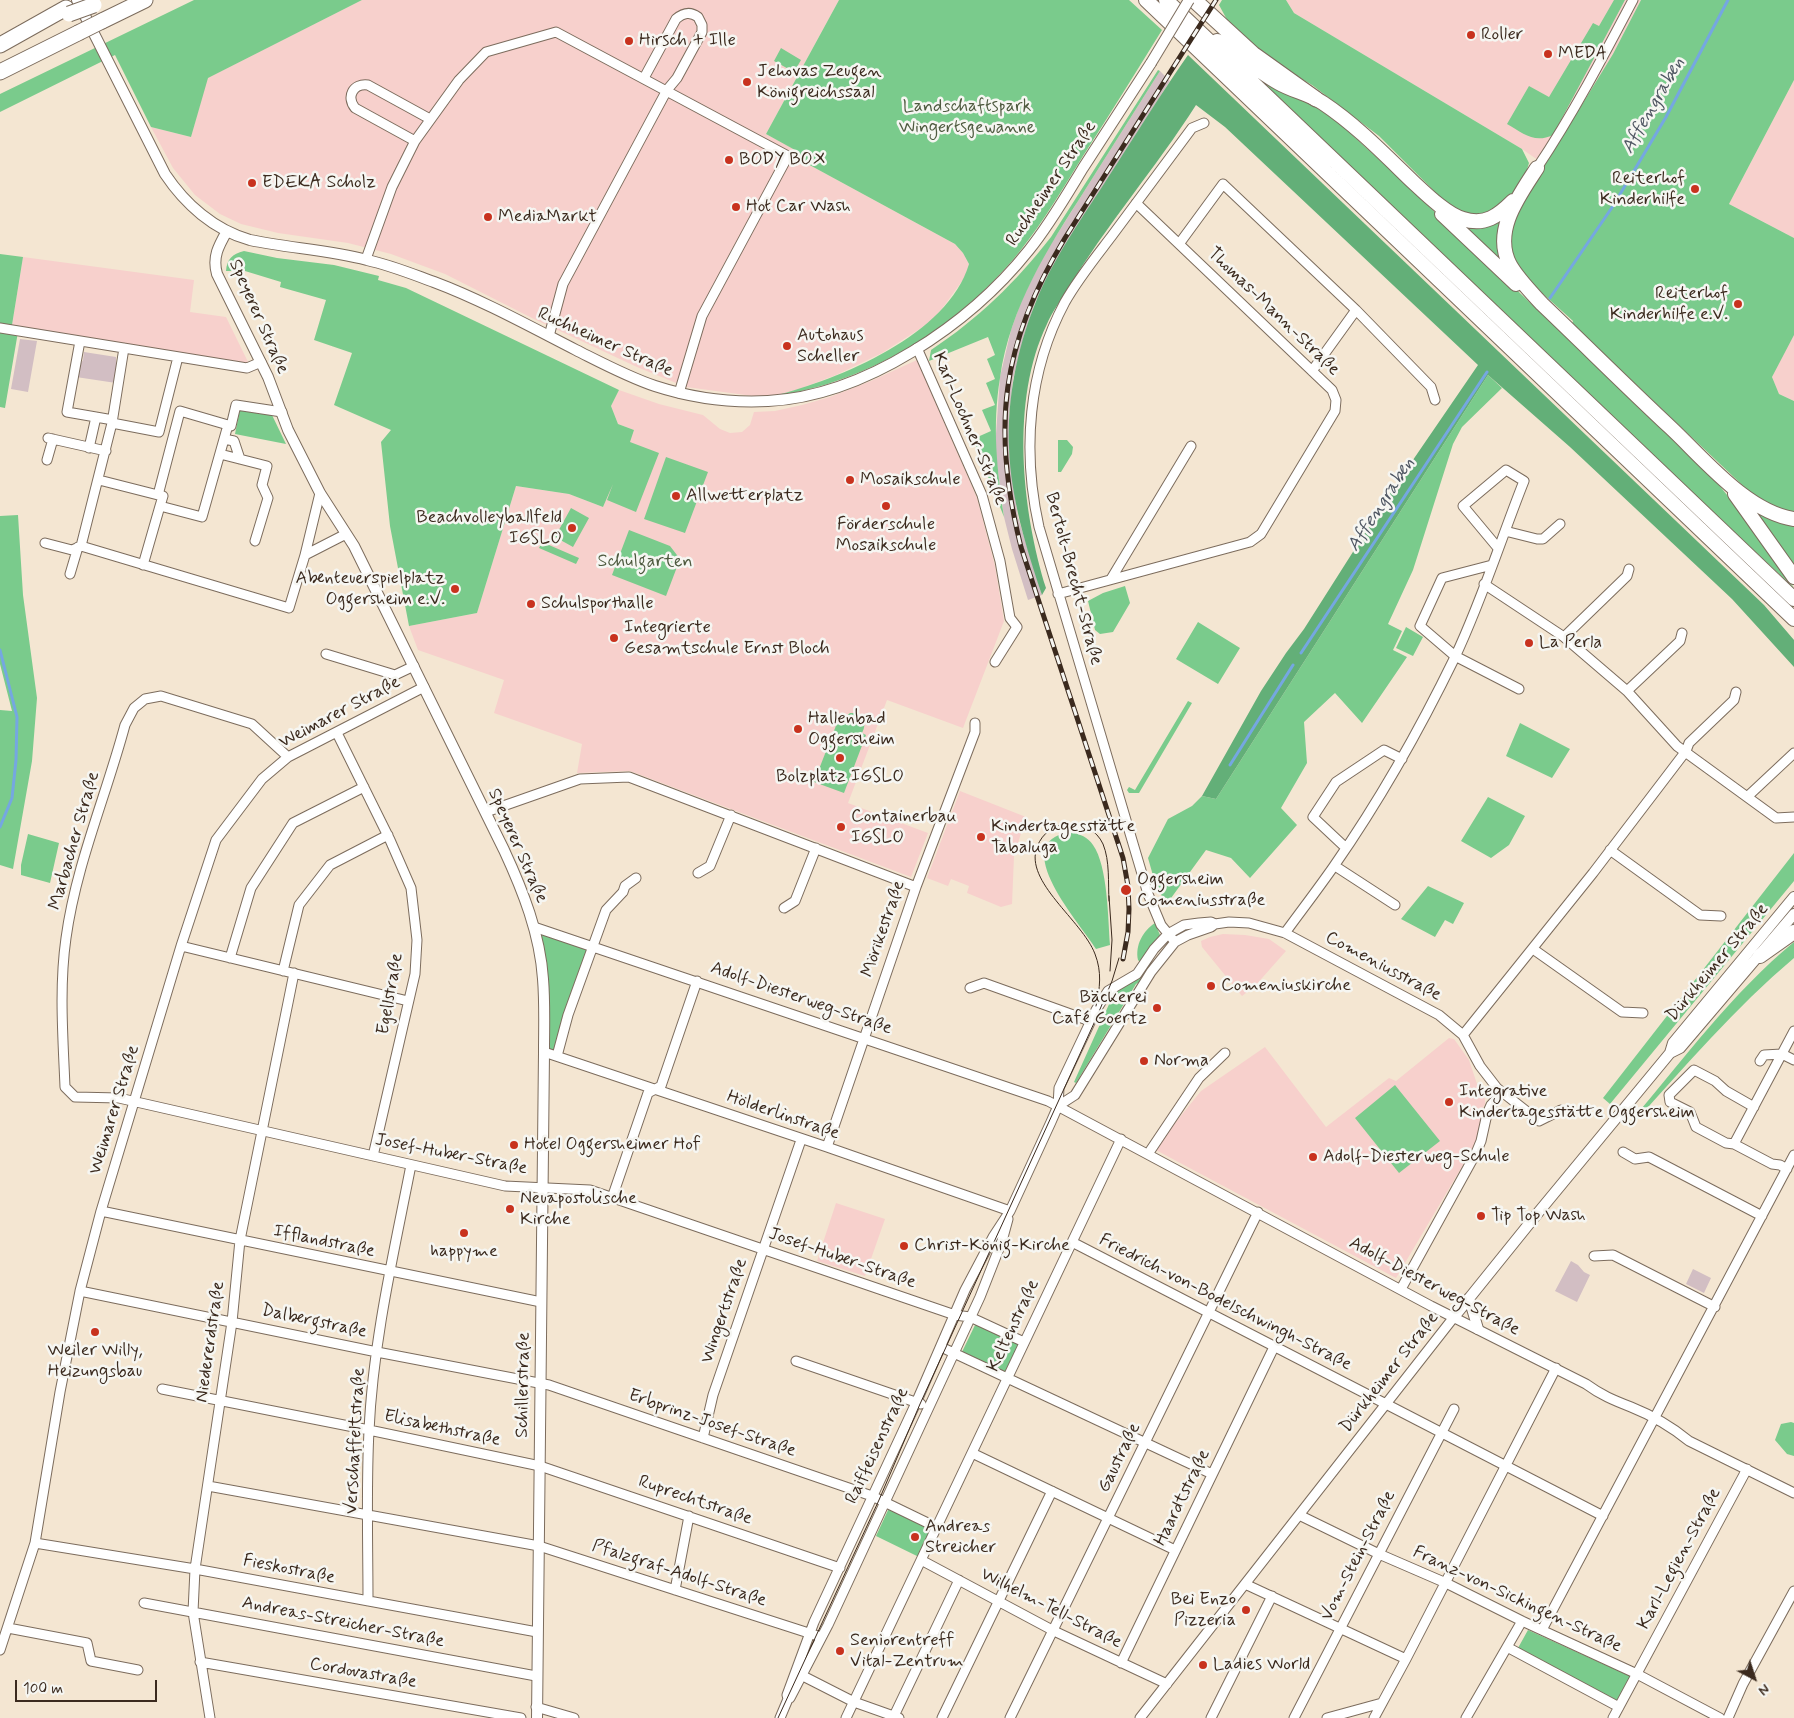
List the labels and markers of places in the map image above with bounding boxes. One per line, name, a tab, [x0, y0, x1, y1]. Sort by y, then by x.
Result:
place label: Roller	[1481, 24, 1523, 46]
marker: Roller	[1465, 29, 1477, 41]
place label: Hirsch + Ille	[639, 30, 736, 52]
marker: Hirsch + Ille	[623, 35, 635, 47]
place label: MEDA	[1558, 43, 1607, 65]
marker: MEDA	[1542, 48, 1554, 60]
place label: Jehovas Zeugen Königreichssaal	[757, 61, 882, 104]
marker: Jehovas Zeugen Königreichssaal	[741, 76, 753, 88]
place label: BODY BOX	[739, 149, 826, 171]
marker: BODY BOX	[723, 154, 735, 166]
place label: Reiterhof Kinderhilfe	[1600, 168, 1685, 210]
place label: EDEKA Scholz	[262, 172, 376, 194]
marker: EDEKA Scholz	[246, 177, 258, 189]
marker: Reiterhof Kinderhilfe	[1689, 183, 1701, 195]
place label: Hot Car Wash	[746, 196, 851, 218]
marker: Hot Car Wash	[730, 201, 742, 213]
place label: MediaMarkt	[498, 206, 597, 228]
marker: MediaMarkt	[482, 211, 494, 223]
place label: Reiterhof Kinderhilfe e.V.	[1610, 283, 1728, 326]
marker: Reiterhof Kinderhilfe e.V.	[1732, 298, 1744, 310]
place label: Autohaus Scheller	[797, 325, 864, 368]
marker: Autohaus Scheller	[781, 340, 793, 352]
place label: Mosaikschule	[860, 469, 961, 491]
marker: Mosaikschule	[844, 474, 856, 486]
place label: Allwetterplatz	[686, 485, 803, 507]
marker: Allwetterplatz	[670, 490, 682, 502]
marker: Förderschule Mosaikschule	[880, 500, 892, 512]
place label: Beachvolleyballfeld IGSLO	[416, 507, 562, 550]
place label: Förderschule Mosaikschule	[836, 514, 936, 556]
marker: Beachvolleyballfeld IGSLO	[566, 522, 578, 534]
place label: Abenteuerspielplatz Oggersheim e.V.	[295, 568, 445, 610]
marker: Abenteuerspielplatz Oggersheim e.V.	[449, 583, 461, 595]
place label: Schulsporthalle	[541, 593, 654, 615]
marker: Schulsporthalle	[525, 598, 537, 610]
place label: Integrierte Gesamtschule Ernst Bloch	[624, 617, 830, 660]
marker: Integrierte Gesamtschule Ernst Bloch	[608, 632, 620, 644]
place label: La Perla	[1539, 632, 1602, 654]
marker: La Perla	[1523, 637, 1535, 649]
place label: Hallenbad Oggersheim	[808, 708, 895, 751]
marker: Hallenbad Oggersheim	[792, 723, 804, 735]
marker: Bolzplatz IGSLO	[834, 752, 846, 764]
place label: Bolzplatz IGSLO	[776, 766, 904, 788]
place label: Containerbau IGSLO	[851, 806, 956, 849]
place label: Kindertagesstätte Tabaluga	[991, 816, 1135, 859]
marker: Containerbau IGSLO	[835, 821, 847, 833]
marker: Kindertagesstätte Tabaluga	[975, 831, 987, 843]
place label: Oggersheim Comeniusstraße	[1137, 869, 1265, 912]
marker: Oggersheim Comeniusstraße	[1119, 883, 1133, 897]
place label: Comeniuskirche	[1221, 975, 1351, 997]
marker: Comeniuskirche	[1205, 980, 1217, 992]
place label: Bäckerei Café Goertz	[1052, 987, 1147, 1030]
marker: Bäckerei Café Goertz	[1151, 1002, 1163, 1014]
place label: Norma	[1154, 1050, 1209, 1072]
marker: Norma	[1138, 1055, 1150, 1067]
place label: Integrative Kindertagesstätte Oggersheim	[1459, 1081, 1695, 1124]
marker: Integrative Kindertagesstätte Oggersheim	[1443, 1096, 1455, 1108]
place label: Hotel Oggersheimer Hof	[524, 1134, 701, 1156]
marker: Hotel Oggersheimer Hof	[508, 1139, 520, 1151]
place label: Adolf-Diesterweg-Schule	[1323, 1146, 1510, 1168]
marker: Adolf-Diesterweg-Schule	[1307, 1151, 1319, 1163]
place label: Neuapostolische Kirche	[520, 1188, 637, 1230]
marker: Neuapostolische Kirche	[504, 1203, 516, 1215]
place label: Tip Top Wash	[1491, 1205, 1586, 1227]
marker: Tip Top Wash	[1475, 1210, 1487, 1222]
marker: happyme	[458, 1227, 470, 1239]
place label: Christ-König-Kirche	[914, 1235, 1070, 1257]
marker: Christ-König-Kirche	[898, 1240, 910, 1252]
place label: happyme	[430, 1241, 498, 1263]
marker: Weiler Willy, Heizungsbau	[89, 1326, 101, 1338]
place label: Weiler Willy, Heizungsbau	[47, 1340, 143, 1382]
place label: Andreas Streicher	[925, 1516, 996, 1558]
marker: Andreas Streicher	[909, 1531, 921, 1543]
place label: Bei Enzo Pizzeria	[1171, 1589, 1236, 1632]
marker: Bei Enzo Pizzeria	[1240, 1604, 1252, 1616]
place label: Seniorentreff Vital-Zentrum	[850, 1630, 964, 1672]
marker: Seniorentreff Vital-Zentrum	[834, 1645, 846, 1657]
place label: Ladies World	[1213, 1654, 1310, 1676]
marker: Ladies World	[1197, 1659, 1209, 1671]

